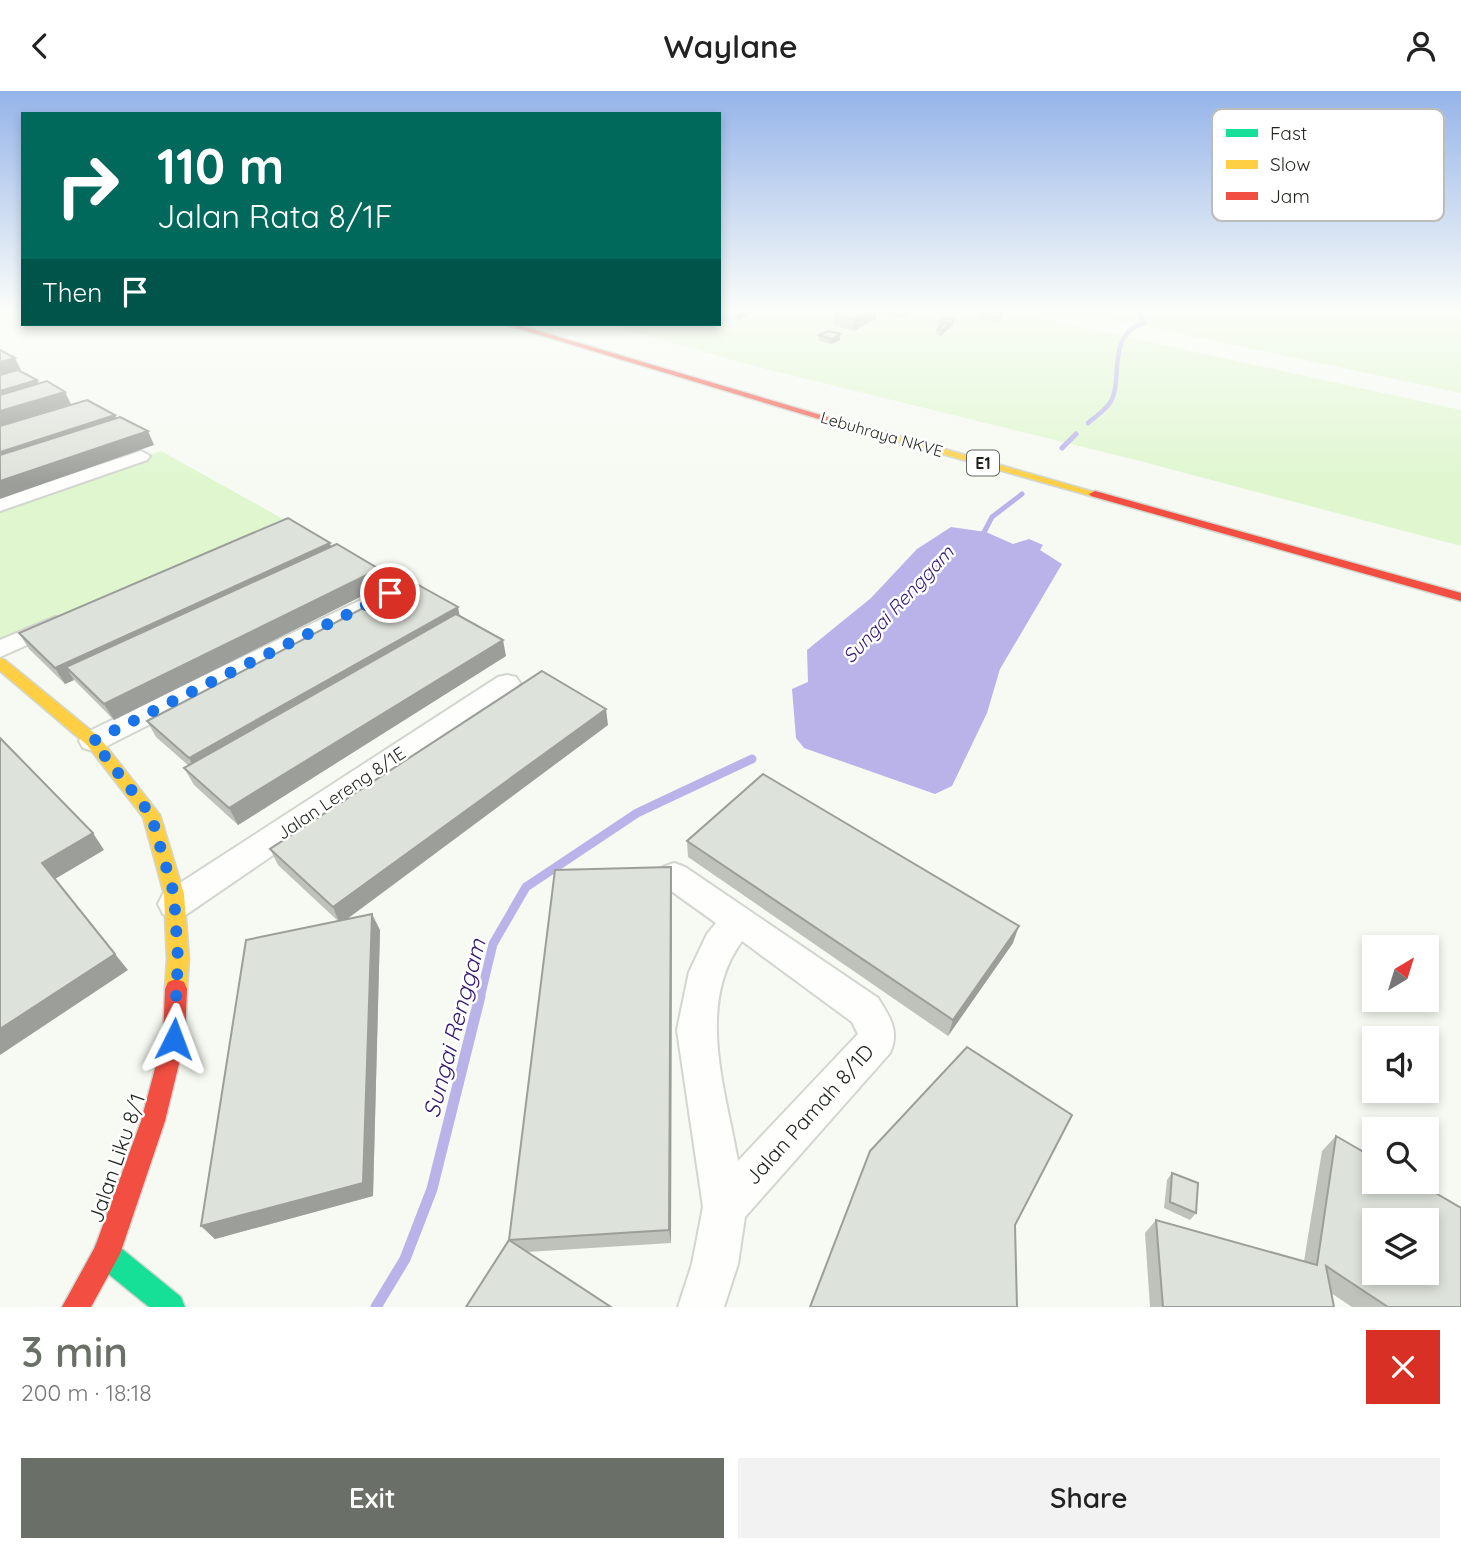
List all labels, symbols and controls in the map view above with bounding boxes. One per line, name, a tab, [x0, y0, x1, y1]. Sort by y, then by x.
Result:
text: Waylane	[663, 26, 798, 66]
icon: back	[21, 27, 59, 65]
icon: person	[1402, 27, 1440, 65]
legend	[1212, 109, 1444, 221]
text: Fast	[1270, 121, 1307, 145]
text: 110 m	[157, 135, 284, 196]
icon: right	[42, 140, 133, 231]
text: Slow	[1270, 152, 1311, 176]
text: Jam	[1270, 184, 1310, 208]
text: Jalan Rata 8/1F	[157, 196, 393, 236]
icon: arrive	[116, 273, 154, 311]
text: Then	[42, 276, 102, 309]
street label: Lebuhraya NKVE	[819, 407, 945, 461]
road number: E1	[967, 451, 999, 475]
water label: Sungai Renggam	[837, 540, 959, 668]
pin	[360, 563, 420, 623]
icon: arrive	[371, 574, 409, 612]
street label: Jalan Lereng 8/1E	[272, 741, 410, 845]
water label: Sungai Renggam	[416, 935, 492, 1121]
north arrow	[1362, 935, 1438, 1011]
map controls	[1362, 935, 1439, 1285]
position arrow	[137, 1002, 211, 1076]
button: sound	[1362, 1026, 1439, 1103]
street label: Jalan Pamah 8/1D	[739, 1038, 879, 1190]
street label: Jalan Liku 8/1	[82, 1090, 150, 1226]
button: search	[1362, 1117, 1439, 1194]
button: layers	[1362, 1208, 1439, 1285]
text: 3 min	[21, 1325, 128, 1378]
button: close	[1366, 1330, 1440, 1404]
text: 200 m · 18:18	[21, 1378, 152, 1407]
button: Exit	[21, 1458, 724, 1538]
button: Share	[738, 1458, 1440, 1538]

